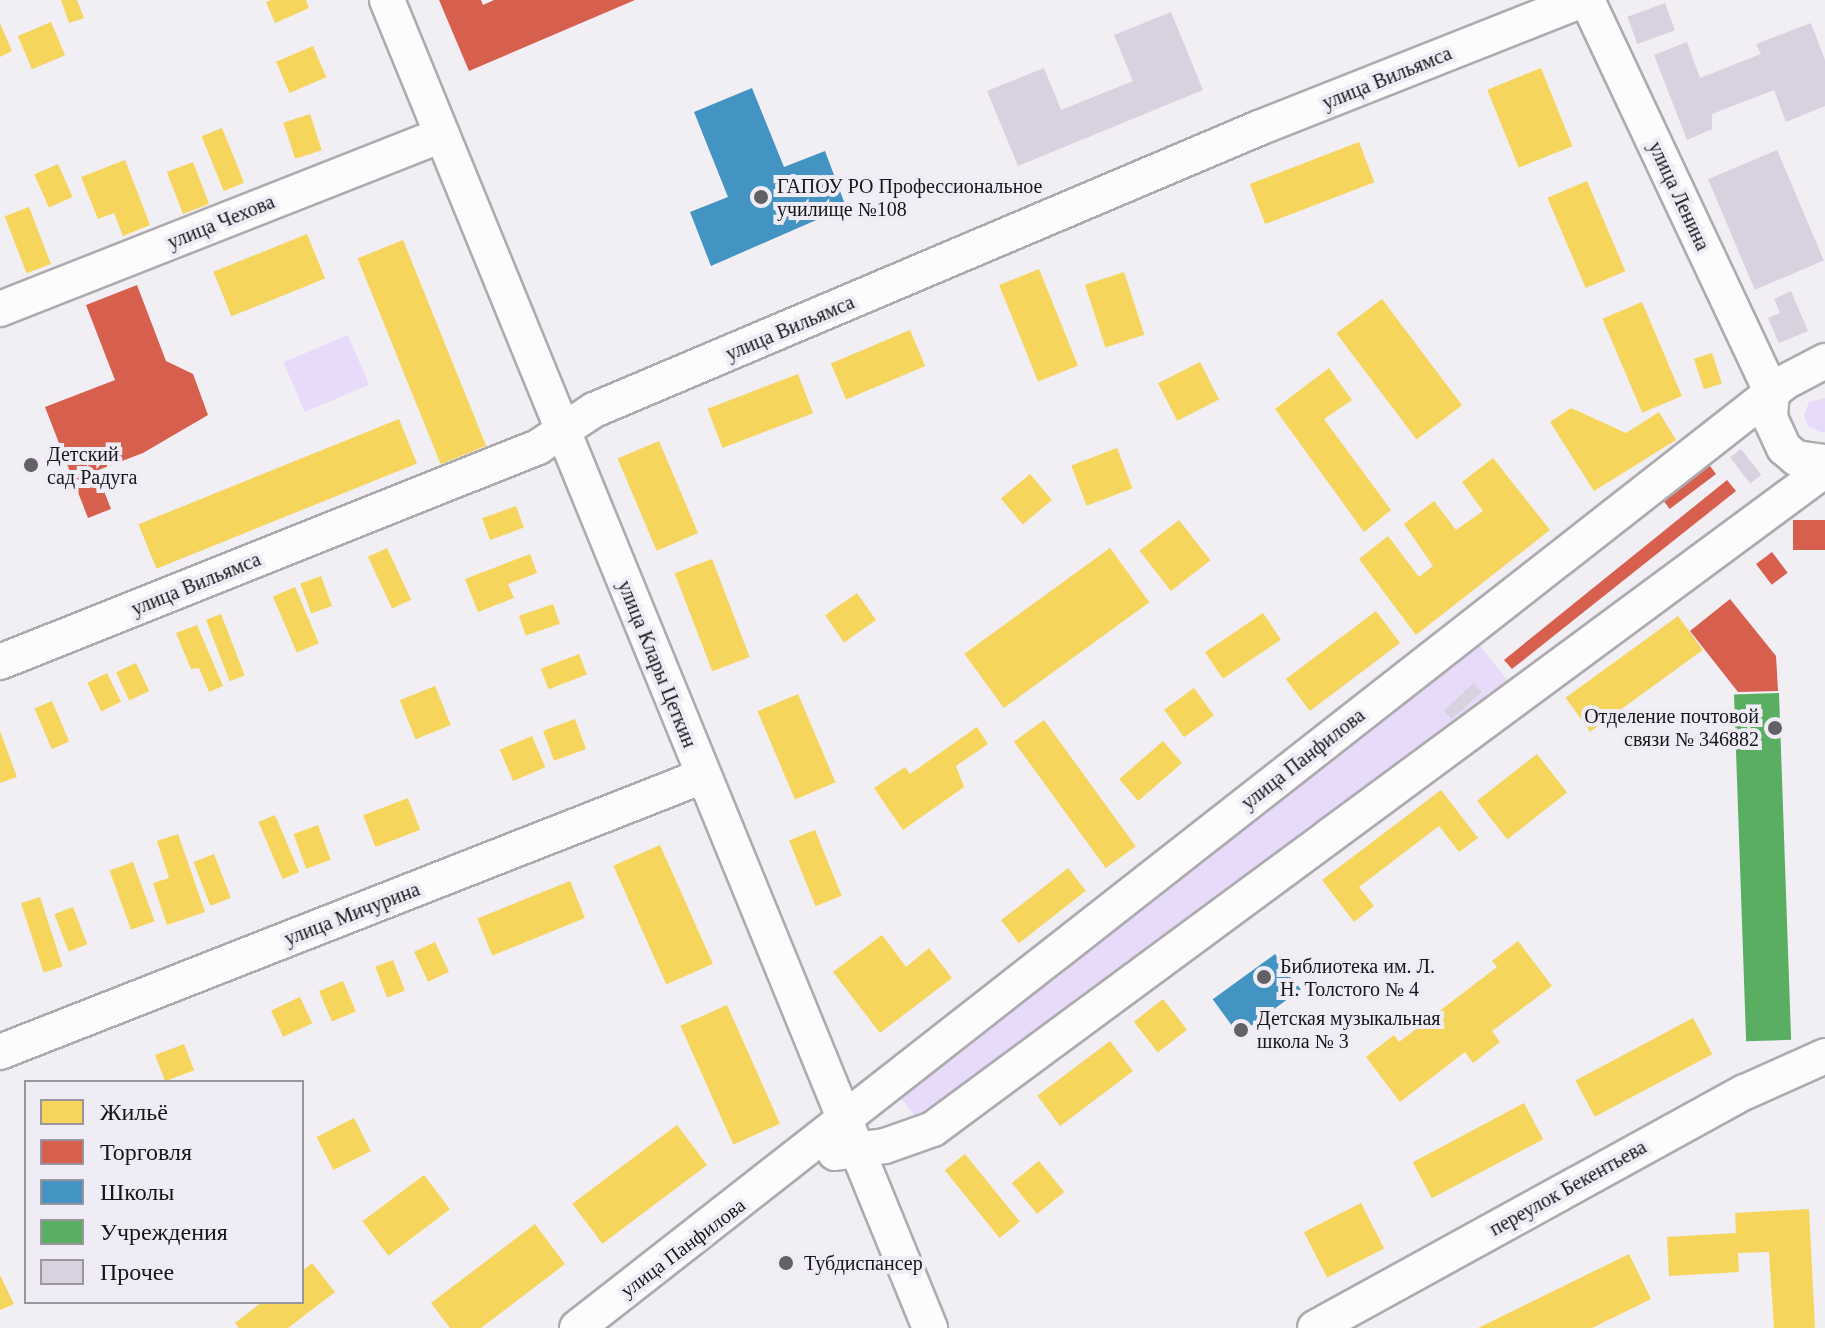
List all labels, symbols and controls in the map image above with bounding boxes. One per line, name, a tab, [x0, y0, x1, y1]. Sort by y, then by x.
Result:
street label: улица Вильямса	[1319, 41, 1455, 115]
street label: улица Ленина	[1643, 138, 1715, 254]
place label: ГАПОУ РО Профессиональное училище №108	[777, 174, 1042, 221]
marker: ГАПОУ РО Профессиональное училище №108	[752, 188, 770, 206]
street label: улица Чехова	[164, 190, 278, 254]
street label: улица Вильямса	[722, 290, 858, 366]
place label: Детский сад Радуга	[47, 442, 137, 489]
marker: Детский сад Радуга	[22, 456, 40, 474]
street label: улица Вильямса	[128, 547, 264, 621]
street label: улица Клары Цеткин	[612, 577, 702, 751]
street label: улица Панфилова	[1236, 703, 1370, 815]
place label: Отделение почтовой связи № 346882	[1584, 704, 1759, 751]
marker: Отделение почтовой связи № 346882	[1766, 719, 1784, 737]
street label: улица Мичурина	[281, 877, 423, 951]
place label: Библиотека им. Л. Н. Толстого № 4	[1280, 954, 1435, 1001]
marker: Библиотека им. Л. Н. Толстого № 4	[1255, 968, 1273, 986]
place label: Детская музыкальная школа № 3	[1257, 1006, 1440, 1053]
marker: Детская музыкальная школа № 3	[1232, 1021, 1250, 1039]
legend	[24, 1080, 304, 1304]
text: Жильё	[100, 1099, 168, 1125]
street label: переулок Бекентьева	[1485, 1135, 1651, 1241]
text: Торговля	[100, 1139, 192, 1165]
text: Школы	[100, 1179, 174, 1205]
street label: улица Панфилова	[616, 1193, 750, 1303]
text: Учреждения	[100, 1219, 228, 1245]
place label: Тубдиспансер	[804, 1251, 923, 1275]
marker: Тубдиспансер	[775, 1252, 797, 1274]
text: Прочее	[100, 1259, 174, 1285]

